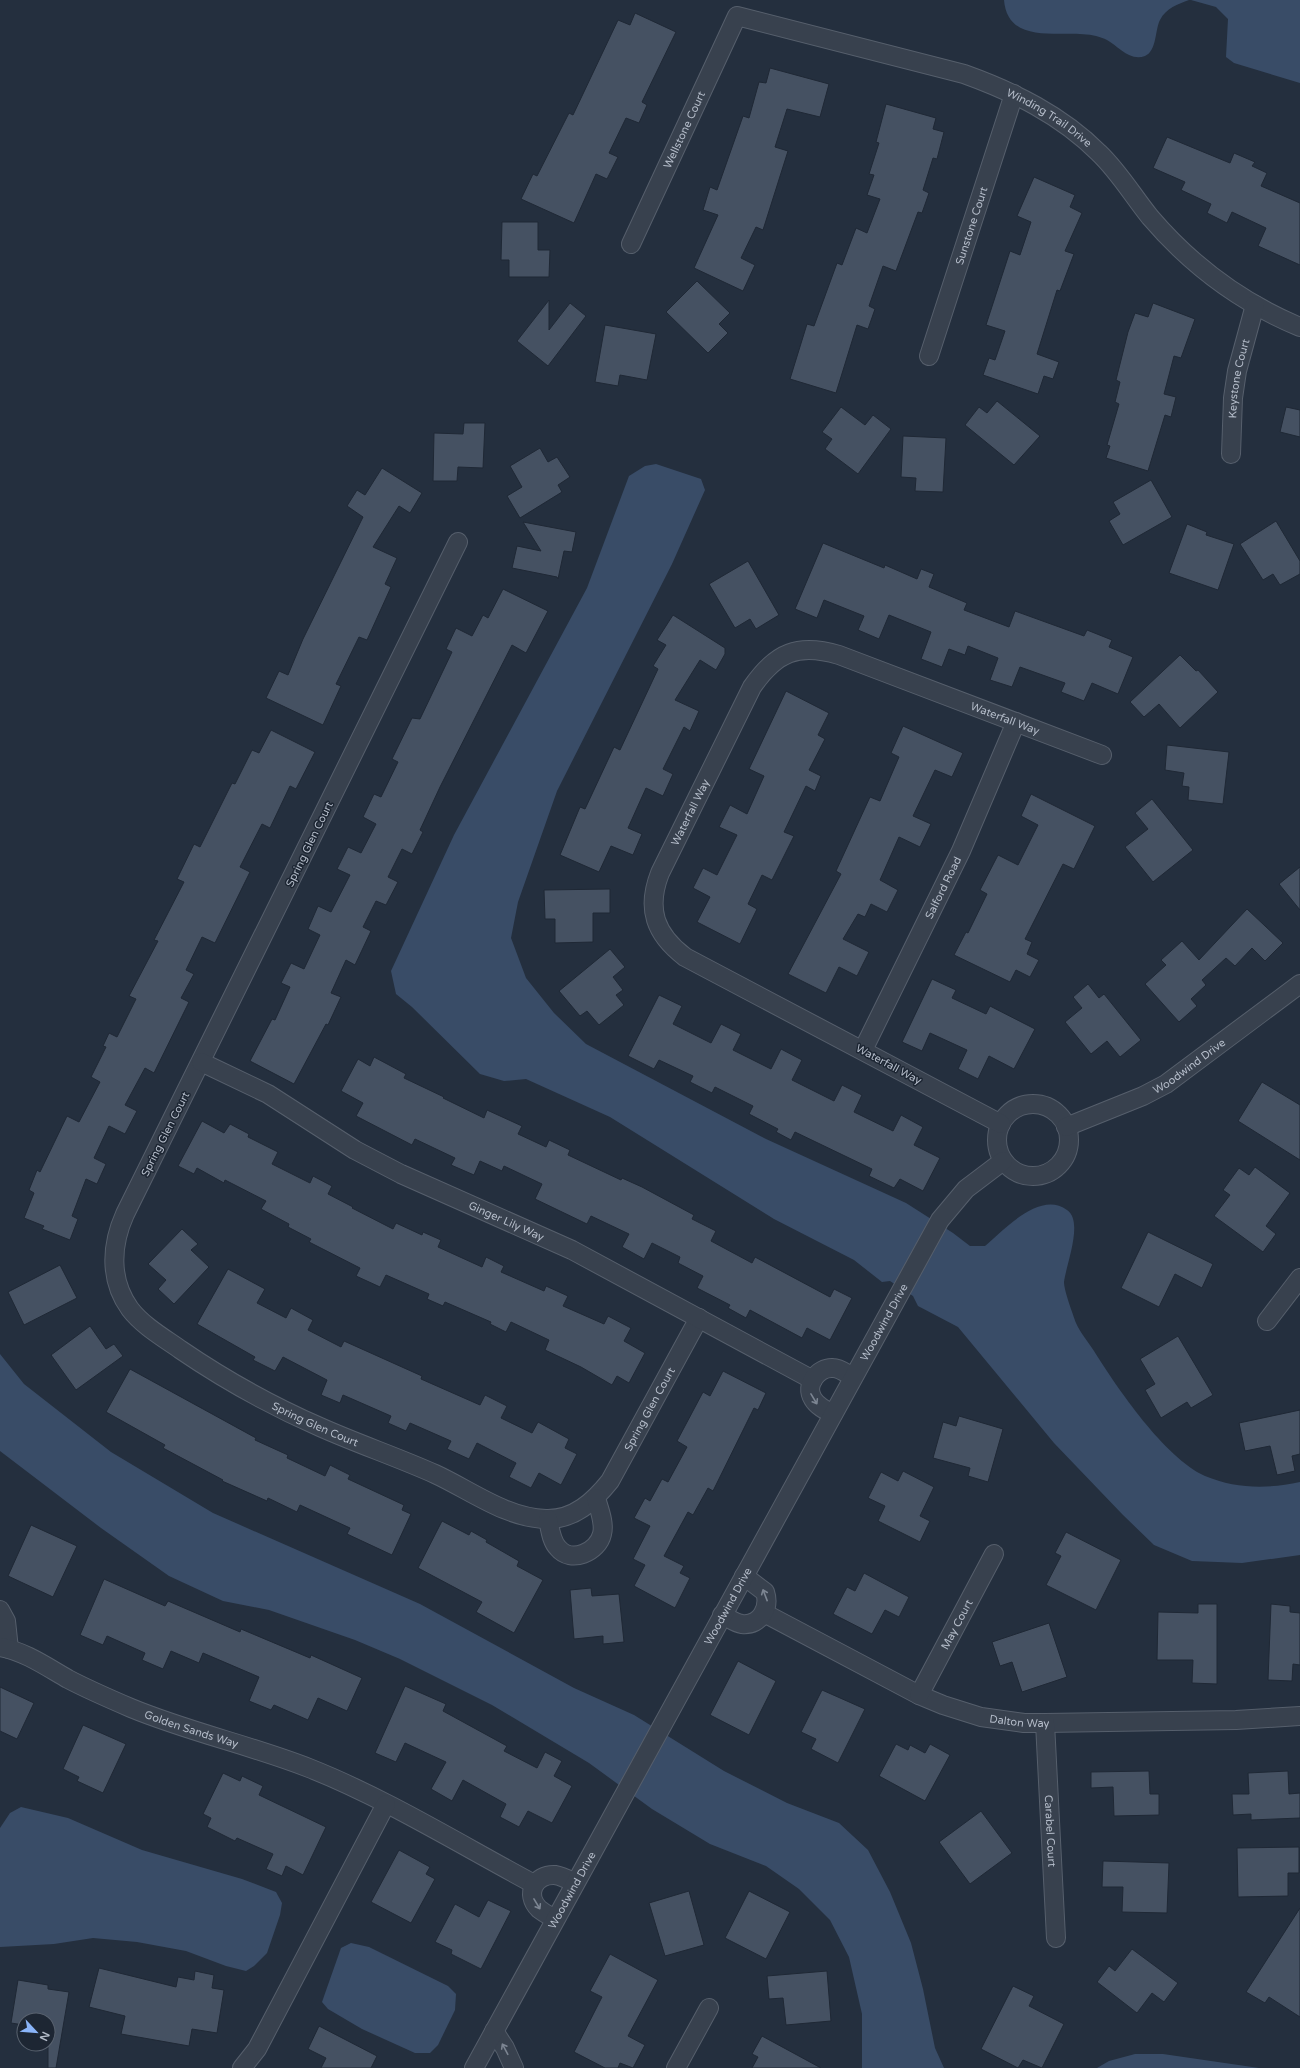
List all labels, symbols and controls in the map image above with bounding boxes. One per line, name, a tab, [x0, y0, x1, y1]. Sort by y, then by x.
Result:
street label: Winding Trail Drive	[1005, 86, 1094, 150]
street label: Wellstone Court	[661, 89, 708, 171]
street label: Sunstone Court	[953, 185, 990, 267]
street label: Keystone Court	[1226, 338, 1252, 419]
street label: Waterfall Way	[969, 700, 1041, 738]
street label: Waterfall Way	[669, 777, 712, 848]
street label: Spring Glen Court	[283, 799, 336, 889]
street label: Salford Road	[923, 854, 964, 921]
street label: Woodwind Drive	[1151, 1036, 1228, 1097]
street label: Waterfall Way	[854, 1042, 924, 1087]
street label: Spring Glen Court	[138, 1090, 192, 1179]
street label: Ginger Lily Way	[466, 1199, 546, 1244]
street label: Woodwind Drive	[858, 1282, 911, 1363]
street label: Spring Glen Court	[622, 1365, 678, 1453]
one-way arrow	[810, 1393, 818, 1404]
street label: Spring Glen Court	[270, 1399, 360, 1449]
street label: Woodwind Drive	[702, 1566, 755, 1647]
one-way arrow	[760, 1589, 768, 1601]
street label: May Court	[938, 1597, 976, 1652]
street label: Golden Sands Way	[143, 1708, 240, 1751]
street label: Dalton Way	[989, 1712, 1050, 1730]
street label: Carabel Court	[1042, 1794, 1058, 1867]
street label: Woodwind Drive	[546, 1849, 599, 1931]
one-way arrow	[533, 1898, 541, 1910]
north arrow	[16, 2012, 56, 2052]
text: N	[37, 2029, 52, 2043]
one-way arrow	[501, 2043, 508, 2055]

